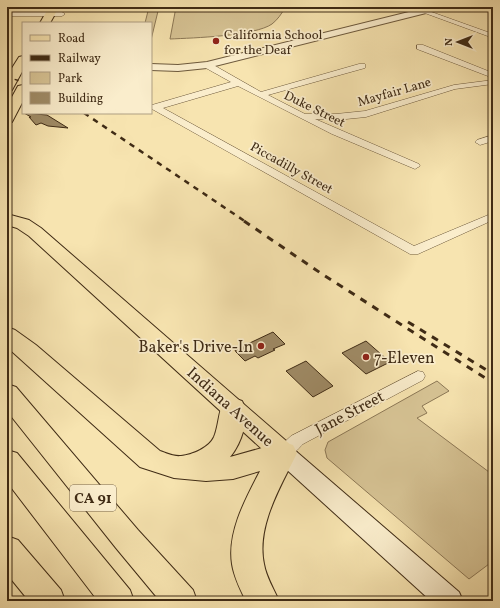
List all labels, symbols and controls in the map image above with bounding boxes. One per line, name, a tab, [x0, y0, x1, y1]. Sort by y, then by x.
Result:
legend	[22, 22, 152, 114]
north arrow	[438, 22, 478, 62]
place label: California School for the Deaf	[224, 27, 322, 60]
text: Road	[58, 31, 85, 47]
marker: California School for the Deaf	[211, 36, 221, 46]
text: N	[442, 38, 457, 46]
text: Railway	[58, 51, 101, 67]
text: Park	[58, 71, 83, 87]
street label: Mayfair Lane	[356, 74, 433, 112]
street label: Duke Street	[280, 87, 348, 133]
text: Building	[58, 91, 103, 107]
street label: Piccadilly Street	[246, 139, 336, 199]
place label: Baker's Drive-In	[139, 337, 253, 359]
marker: Baker's Drive-In	[256, 341, 266, 351]
place label: 7-Eleven	[374, 348, 435, 370]
marker: 7-Eleven	[361, 352, 371, 362]
street label: Indiana Avenue	[181, 362, 278, 452]
street label: Jane Street	[311, 386, 389, 441]
road number: CA 91	[70, 485, 116, 511]

